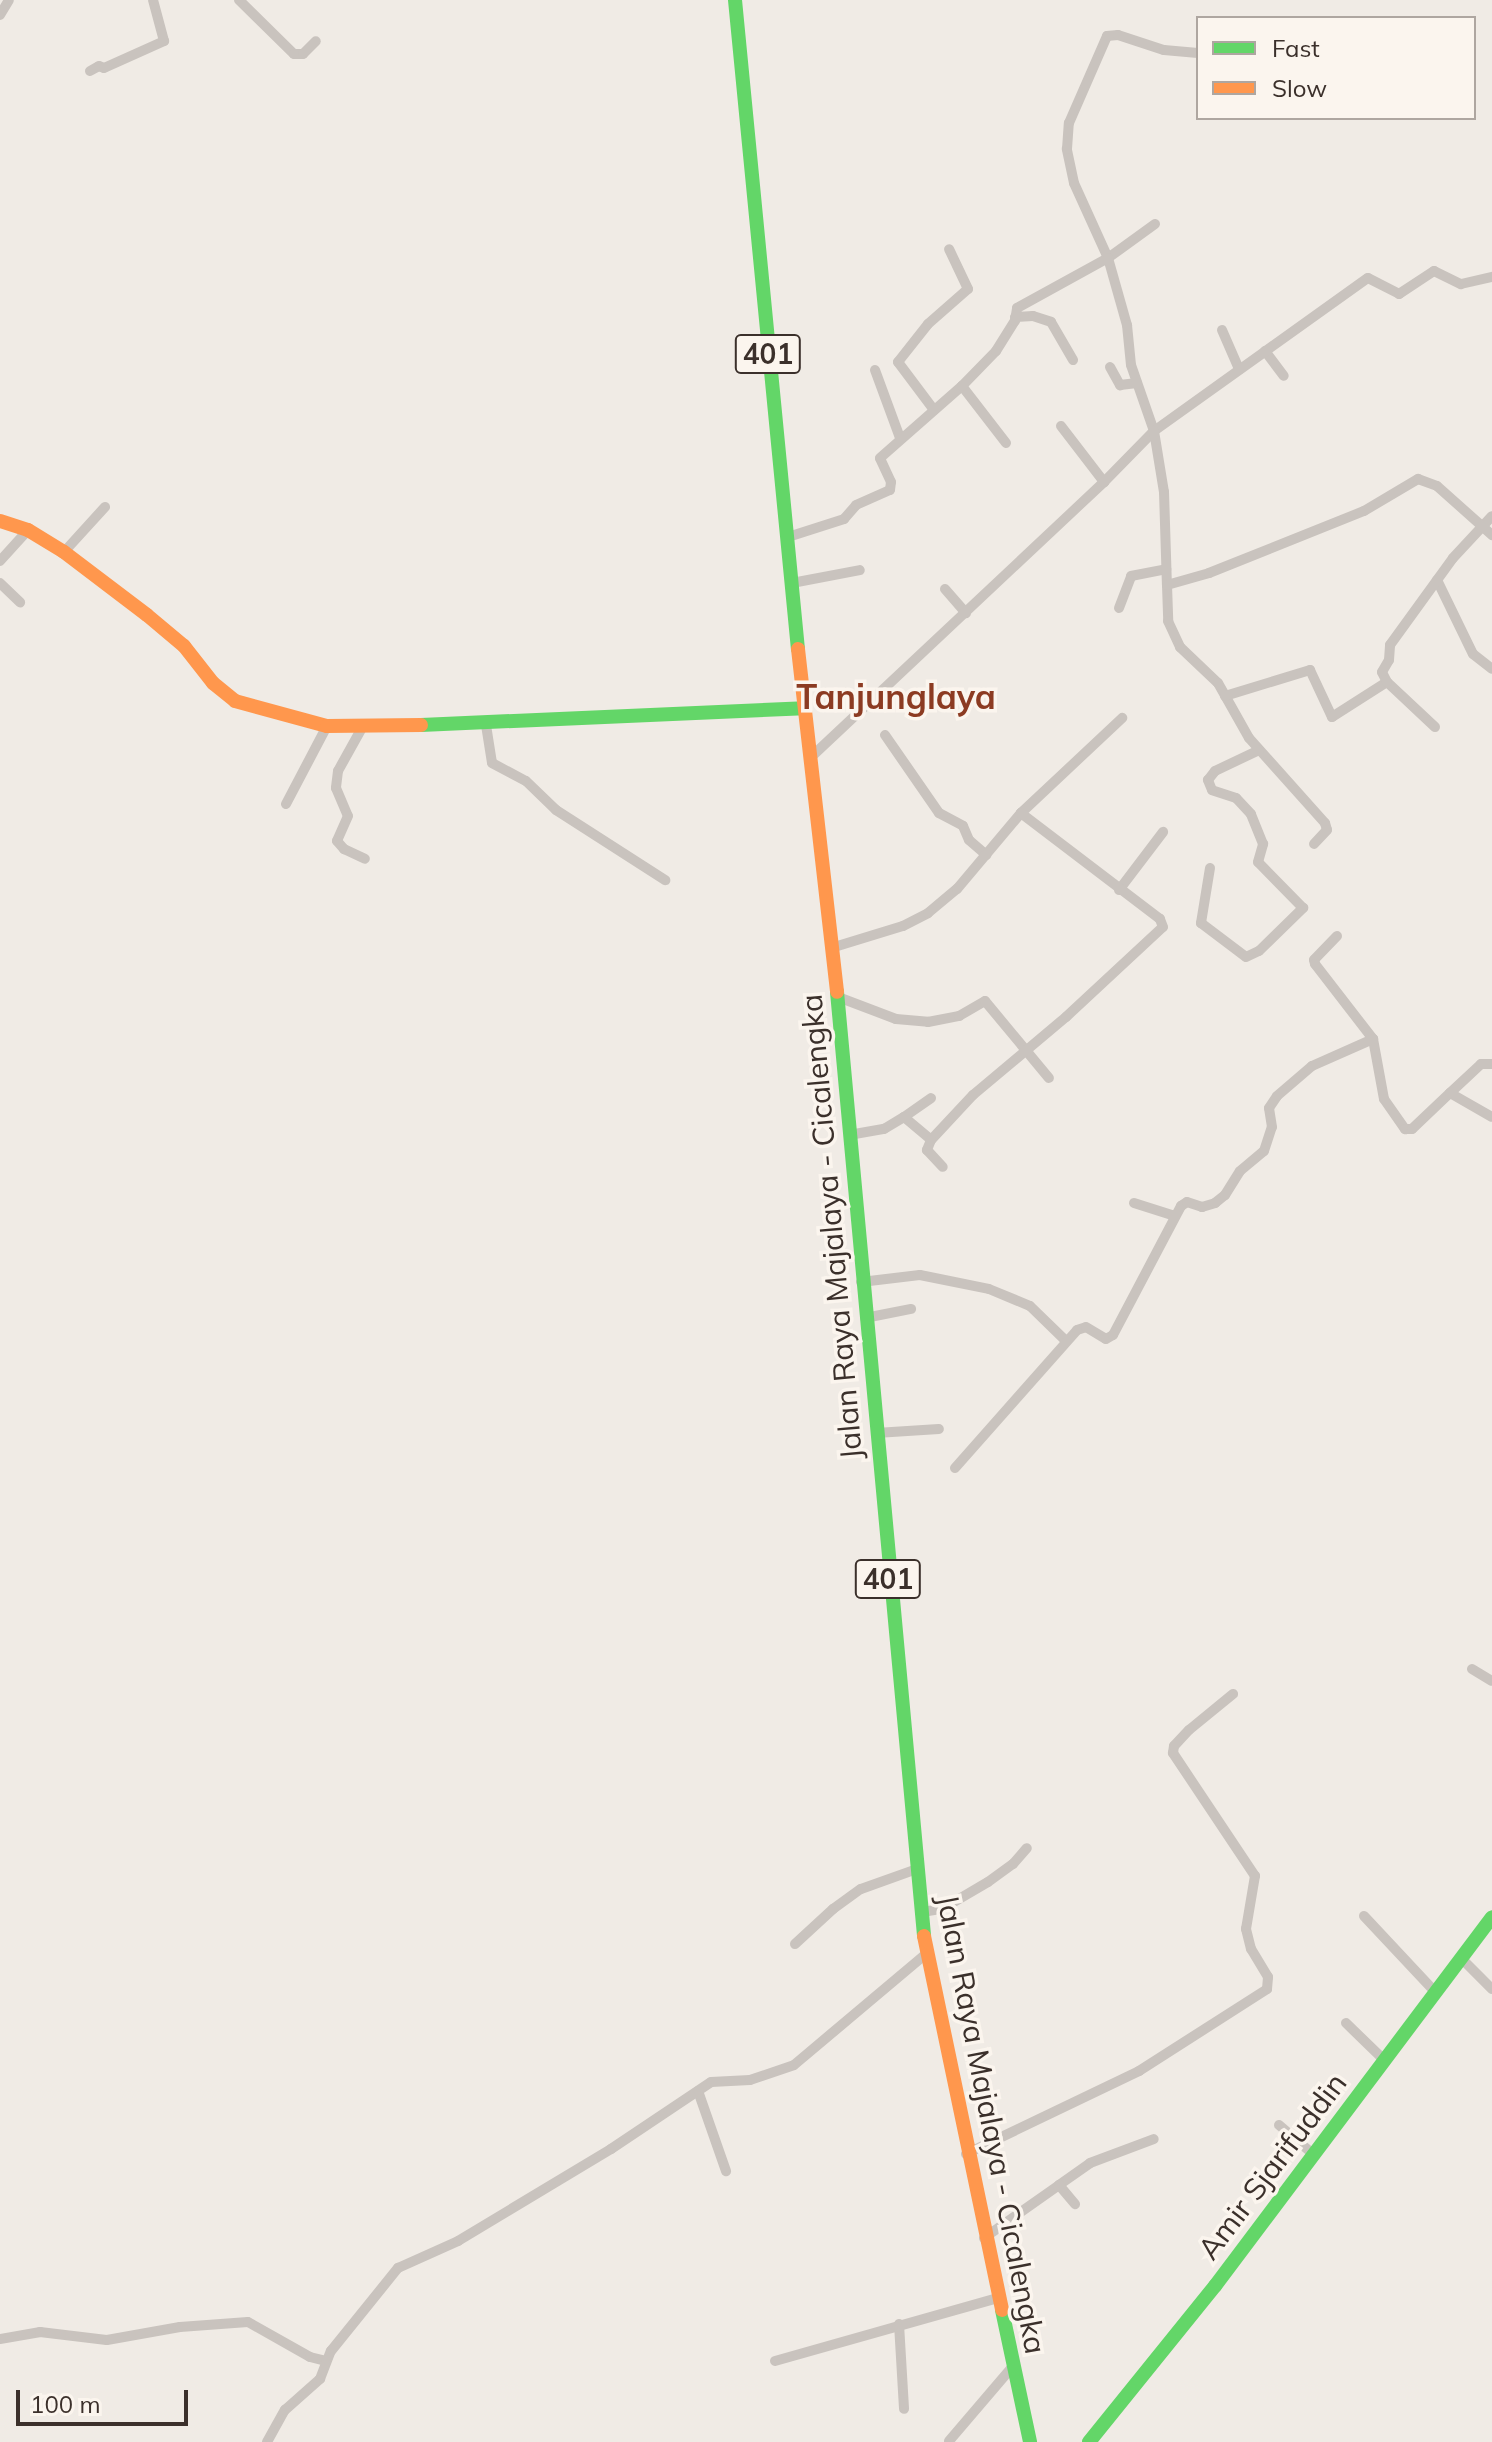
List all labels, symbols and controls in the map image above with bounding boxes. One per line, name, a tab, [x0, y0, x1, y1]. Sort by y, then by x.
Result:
legend	[1196, 16, 1476, 120]
text: Fast	[1272, 33, 1320, 63]
text: Slow	[1272, 73, 1327, 103]
road number: 401	[734, 330, 802, 378]
district label: Tanjunglaya	[796, 677, 996, 717]
street label: Jalan Raya Majalaya - Cicalengka	[793, 993, 869, 1461]
road number: 401	[854, 1555, 922, 1603]
street label: Jalan Raya Majalaya - Cicalengka	[930, 1891, 1054, 2357]
street label: Amir Sjarifuddin	[1190, 2066, 1354, 2266]
scale bar	[20, 2374, 192, 2424]
text: 100 m	[30, 2389, 101, 2419]

